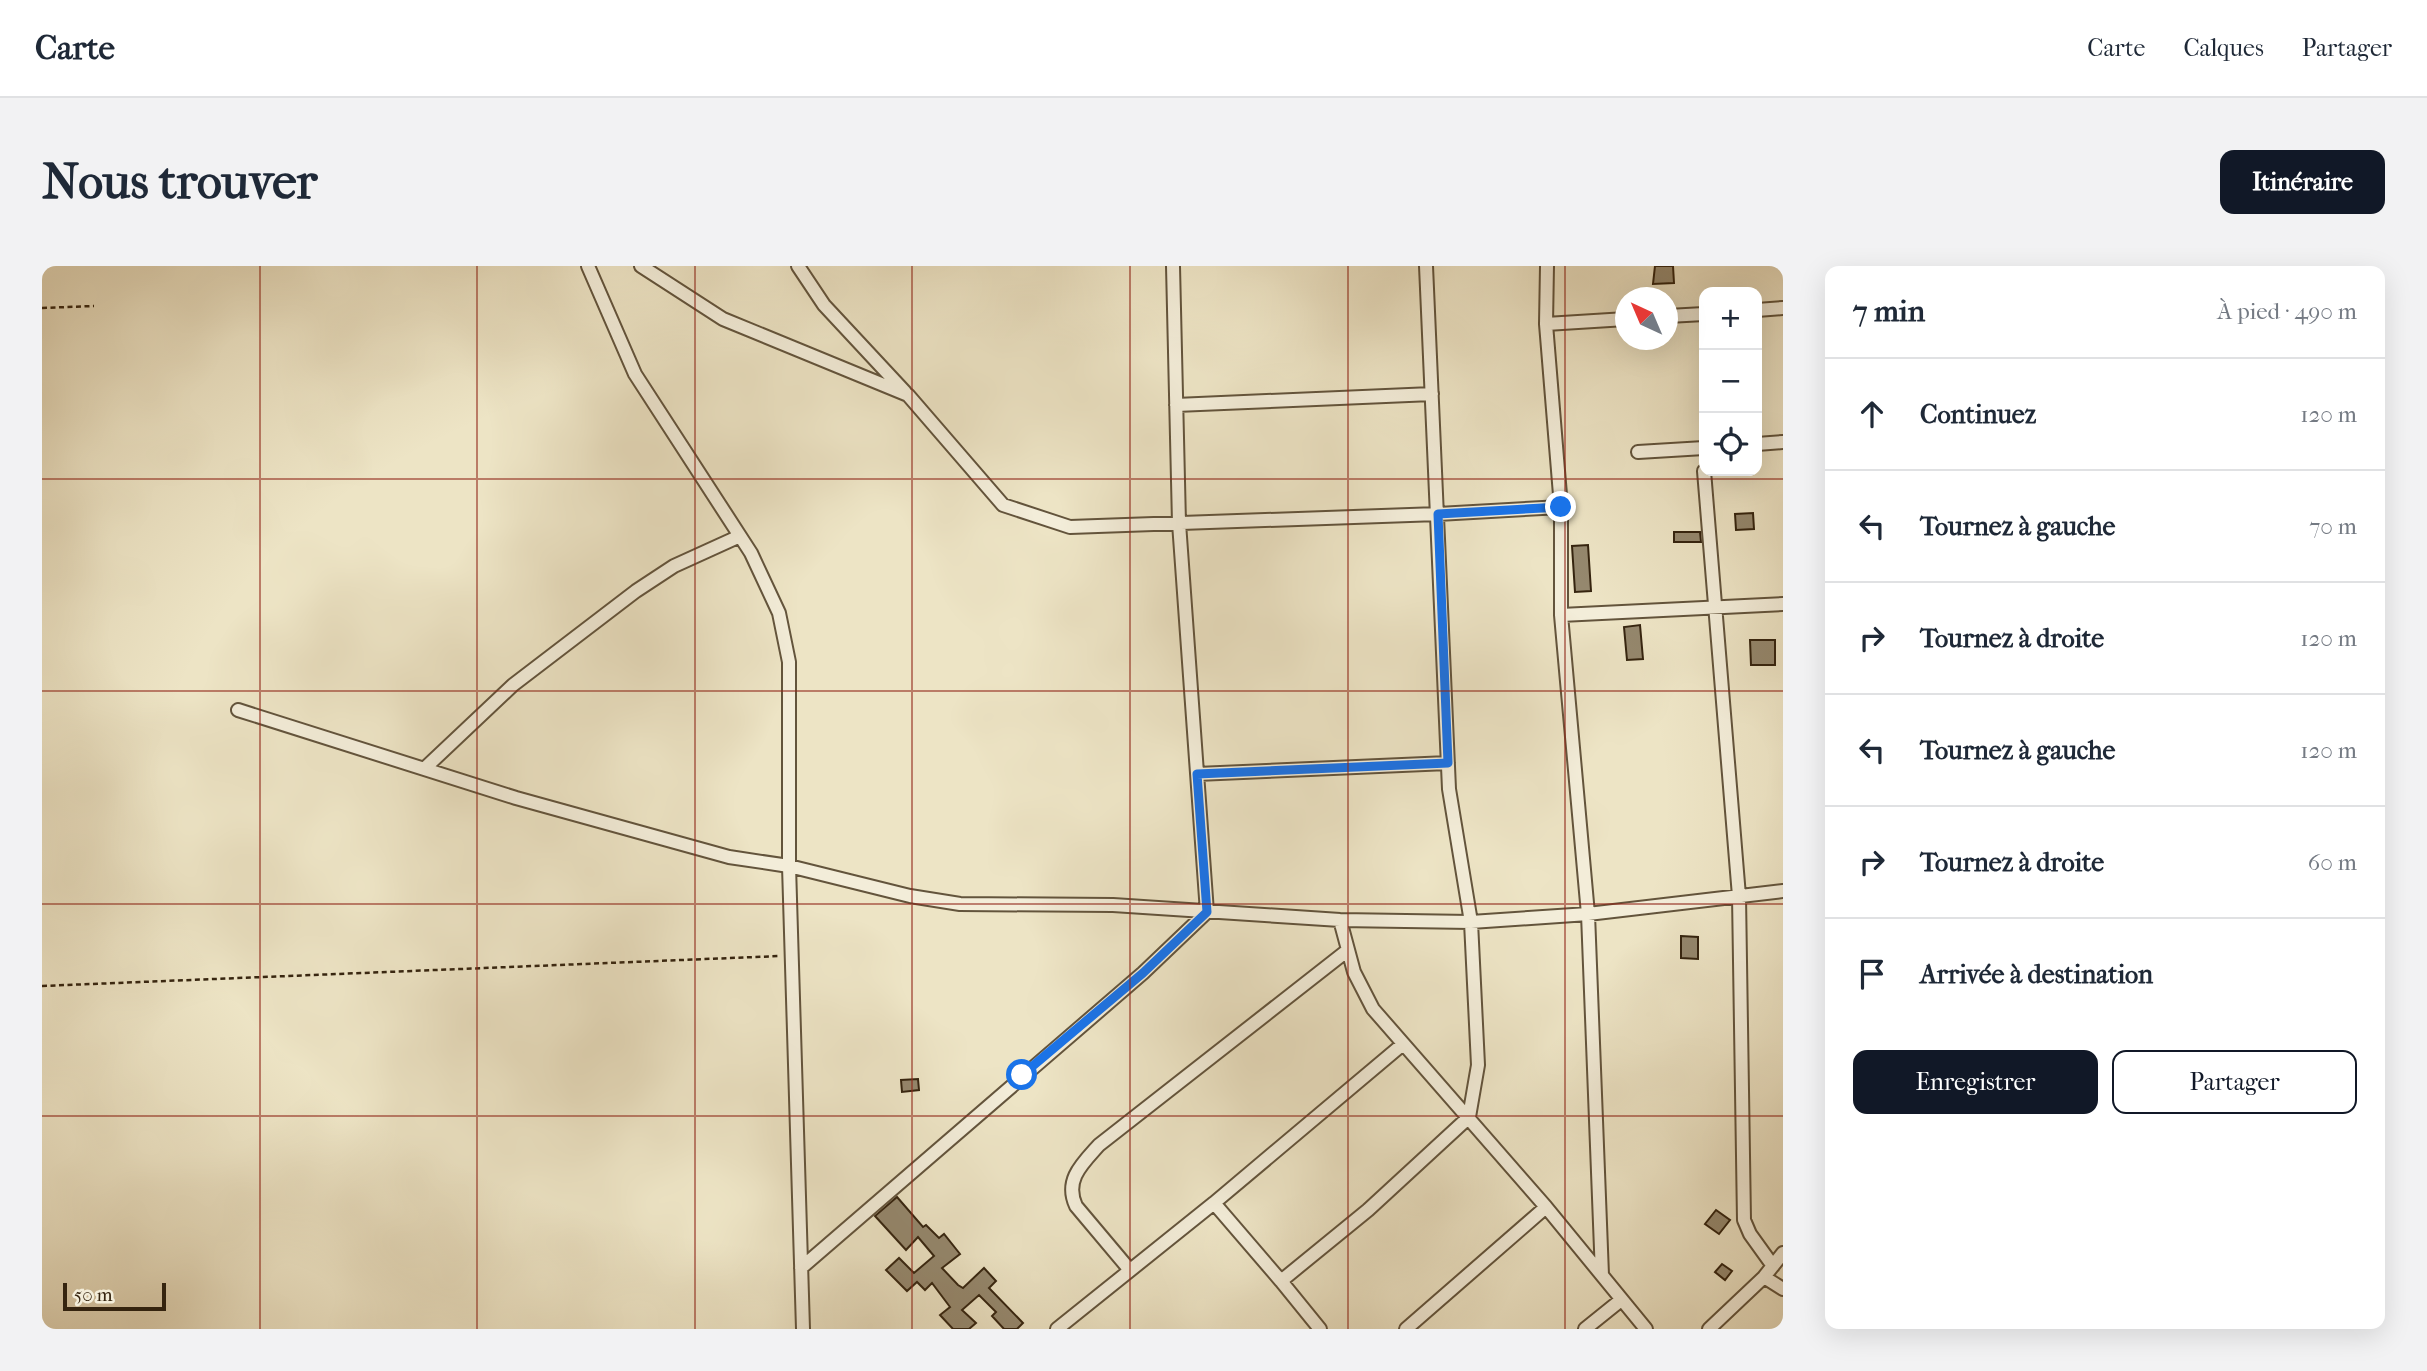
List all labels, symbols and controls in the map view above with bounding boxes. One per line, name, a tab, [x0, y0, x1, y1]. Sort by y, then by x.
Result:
text: Carte	[35, 29, 115, 68]
text: Carte	[2087, 34, 2145, 62]
text: Calques	[2183, 34, 2264, 62]
text: Partager	[2302, 34, 2392, 62]
button: Itinéraire	[2220, 150, 2385, 214]
text: Nous trouver	[42, 153, 317, 211]
north arrow	[1615, 287, 1678, 350]
map controls	[1699, 287, 1762, 476]
button: +	[1699, 287, 1762, 350]
text: 7 min	[1853, 294, 1925, 329]
text: À pied · 490 m	[2217, 298, 2357, 325]
button: −	[1699, 350, 1762, 413]
icon: ahead	[1853, 395, 1891, 433]
text: Continuez	[1920, 399, 2036, 430]
text: 120 m	[2300, 401, 2357, 428]
button: locate	[1699, 413, 1762, 476]
route end	[1545, 491, 1576, 522]
icon: left	[1853, 507, 1891, 545]
text: Tournez à gauche	[1920, 511, 2115, 542]
text: 70 m	[2309, 513, 2357, 540]
icon: right	[1853, 619, 1891, 657]
text: Tournez à droite	[1920, 623, 2104, 654]
text: 120 m	[2300, 625, 2357, 652]
icon: left	[1853, 731, 1891, 769]
text: Tournez à gauche	[1920, 735, 2115, 766]
text: 120 m	[2300, 737, 2357, 764]
icon: right	[1853, 843, 1891, 881]
text: Tournez à droite	[1920, 847, 2104, 878]
text: 60 m	[2308, 849, 2357, 876]
icon: arrive	[1853, 955, 1891, 993]
text: Arrivée à destination	[1920, 959, 2153, 990]
button: Enregistrer	[1853, 1050, 2098, 1114]
button: Partager	[2112, 1050, 2357, 1114]
route start	[1006, 1059, 1037, 1090]
scale bar	[63, 1280, 166, 1312]
text: 50 m	[74, 1284, 113, 1306]

